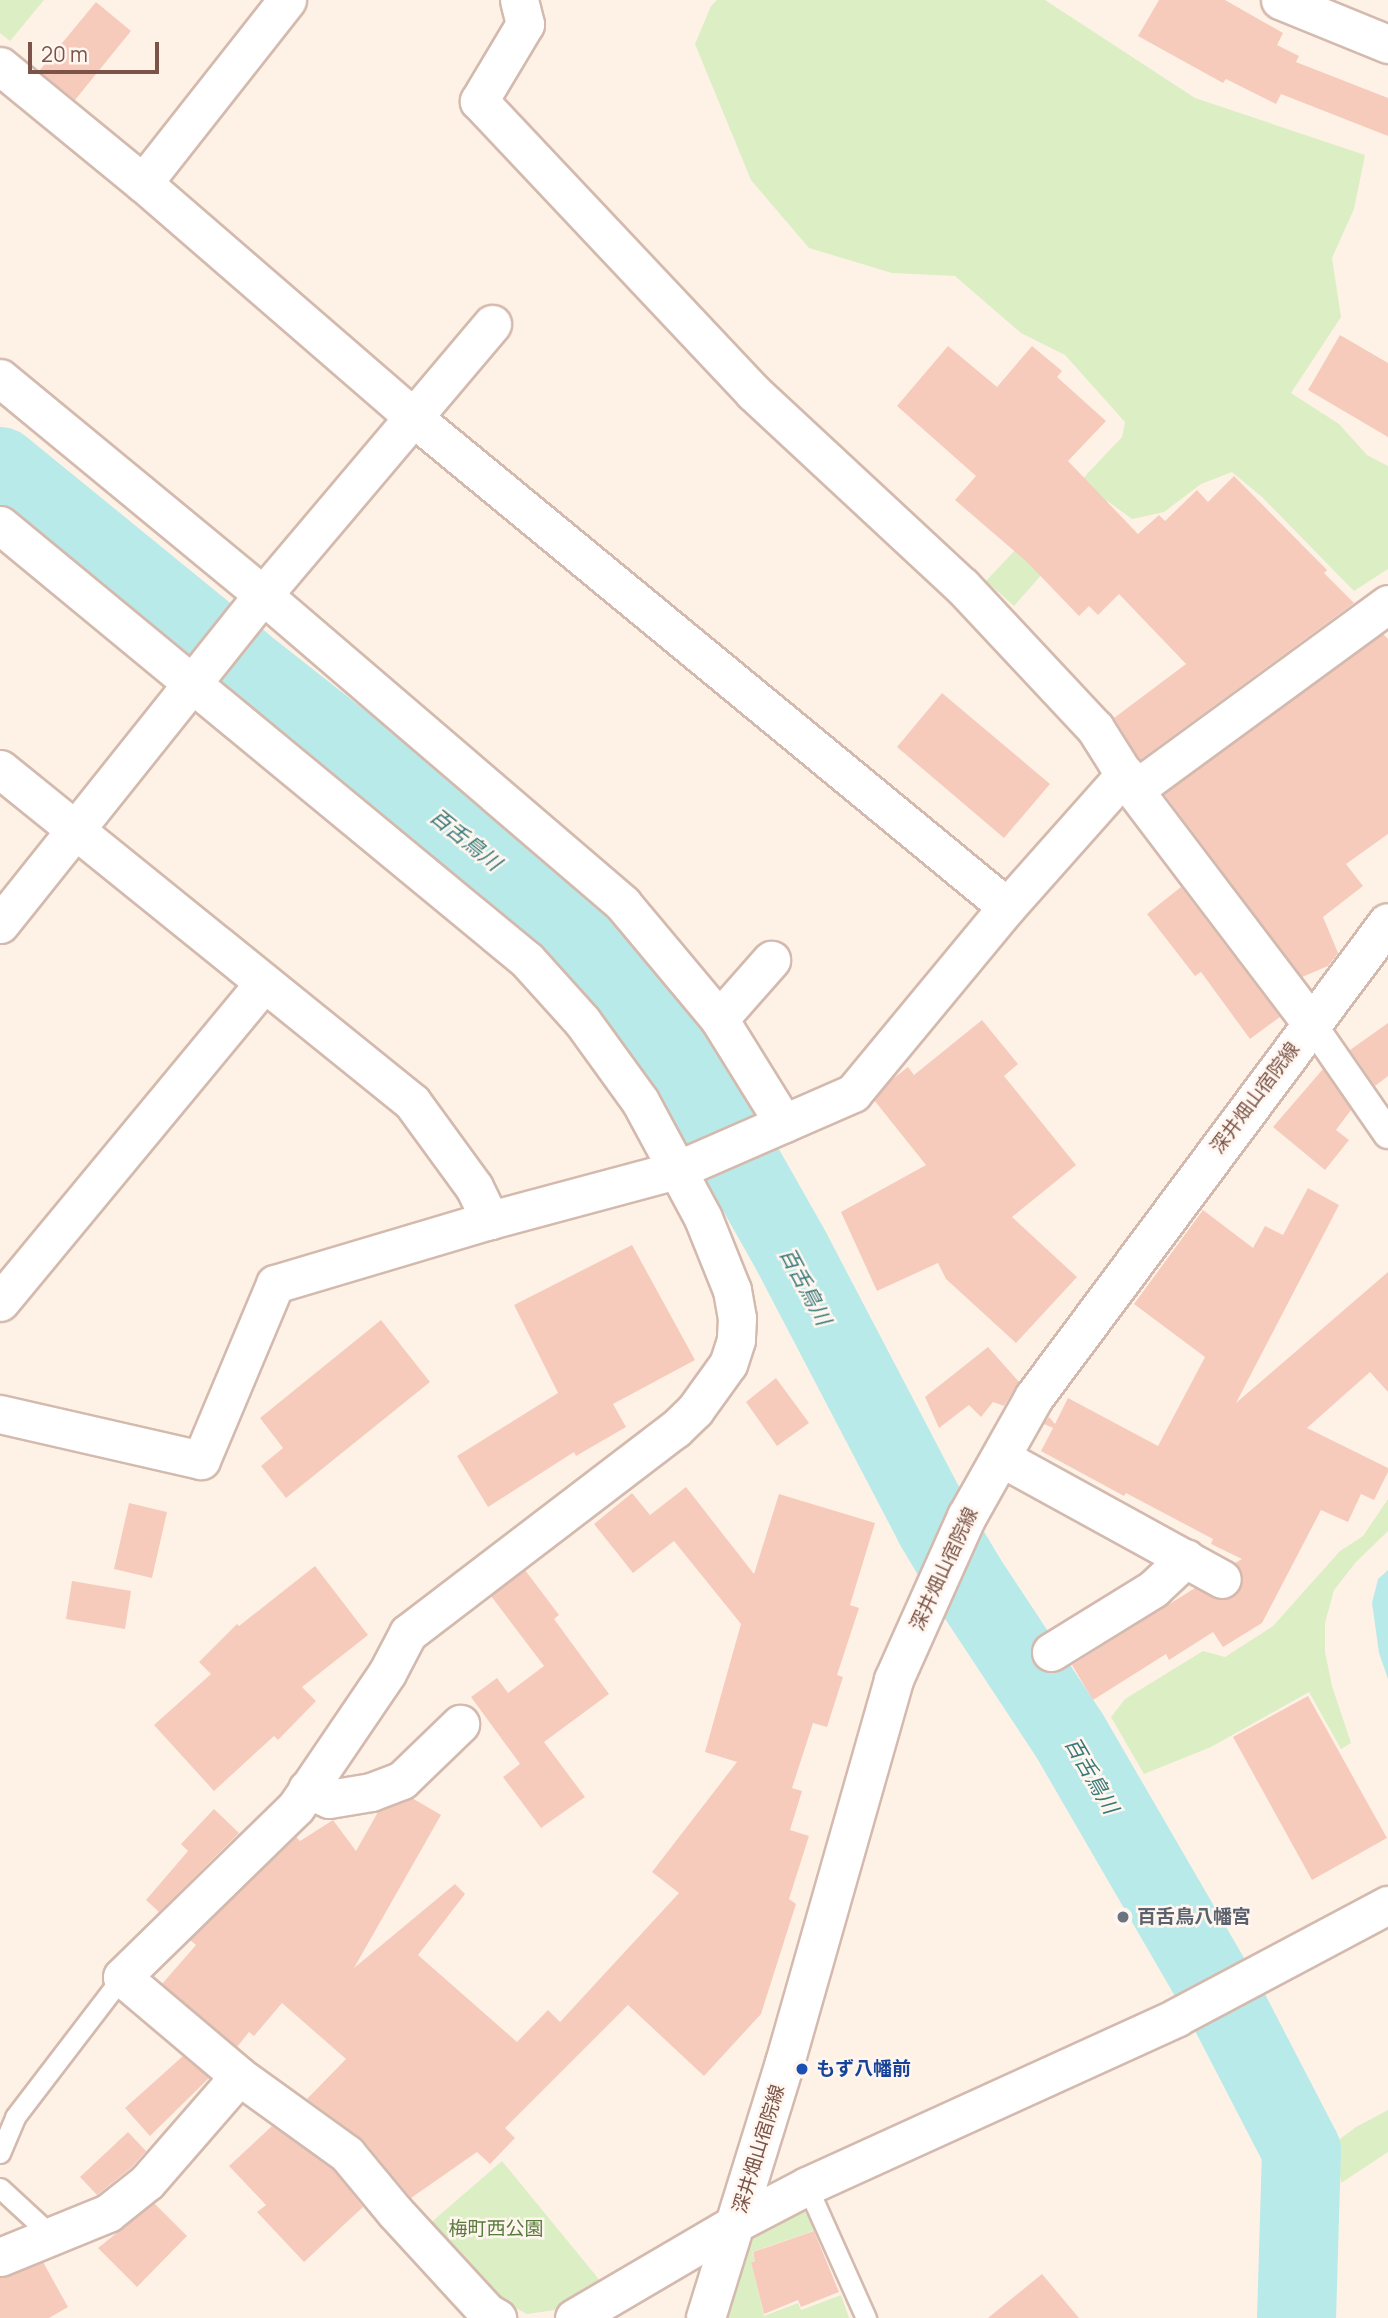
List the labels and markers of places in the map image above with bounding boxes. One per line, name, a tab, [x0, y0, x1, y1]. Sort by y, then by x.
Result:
place label: 百舌鳥八幡宮	[1137, 1906, 1251, 1928]
marker: 百舌鳥八幡宮	[1115, 1909, 1131, 1925]
place label: もず八幡前	[816, 2058, 911, 2080]
marker: もず八幡前	[794, 2061, 810, 2077]

